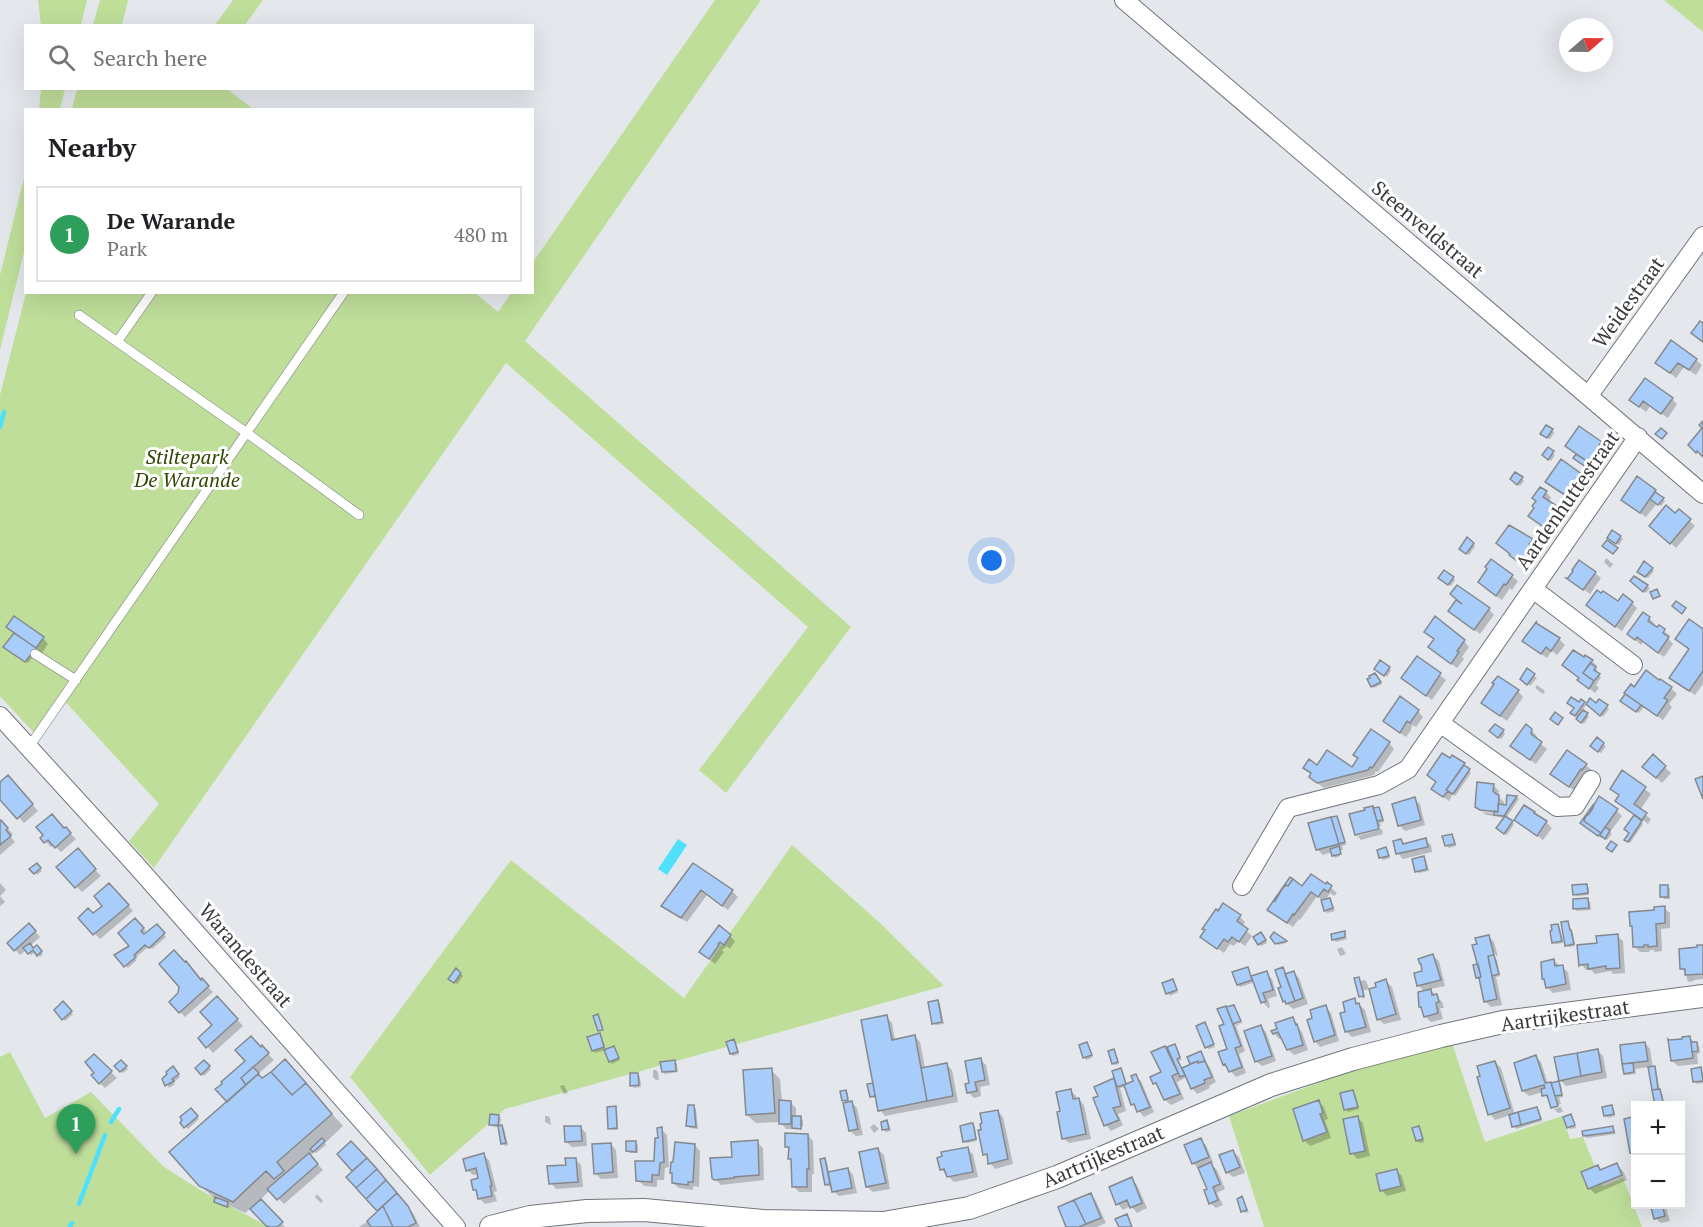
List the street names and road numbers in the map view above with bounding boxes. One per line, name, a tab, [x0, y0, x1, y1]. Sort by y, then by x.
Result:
street label: Steenveldstraat	[1366, 174, 1490, 284]
street label: Weidestraat	[1586, 251, 1670, 353]
street label: Aardenhuttestraat	[1509, 425, 1625, 575]
street label: Warandestraat	[193, 897, 299, 1013]
street label: Aartrijkestraat	[1499, 993, 1632, 1037]
street label: Aartrijkestraat	[1038, 1118, 1169, 1194]

